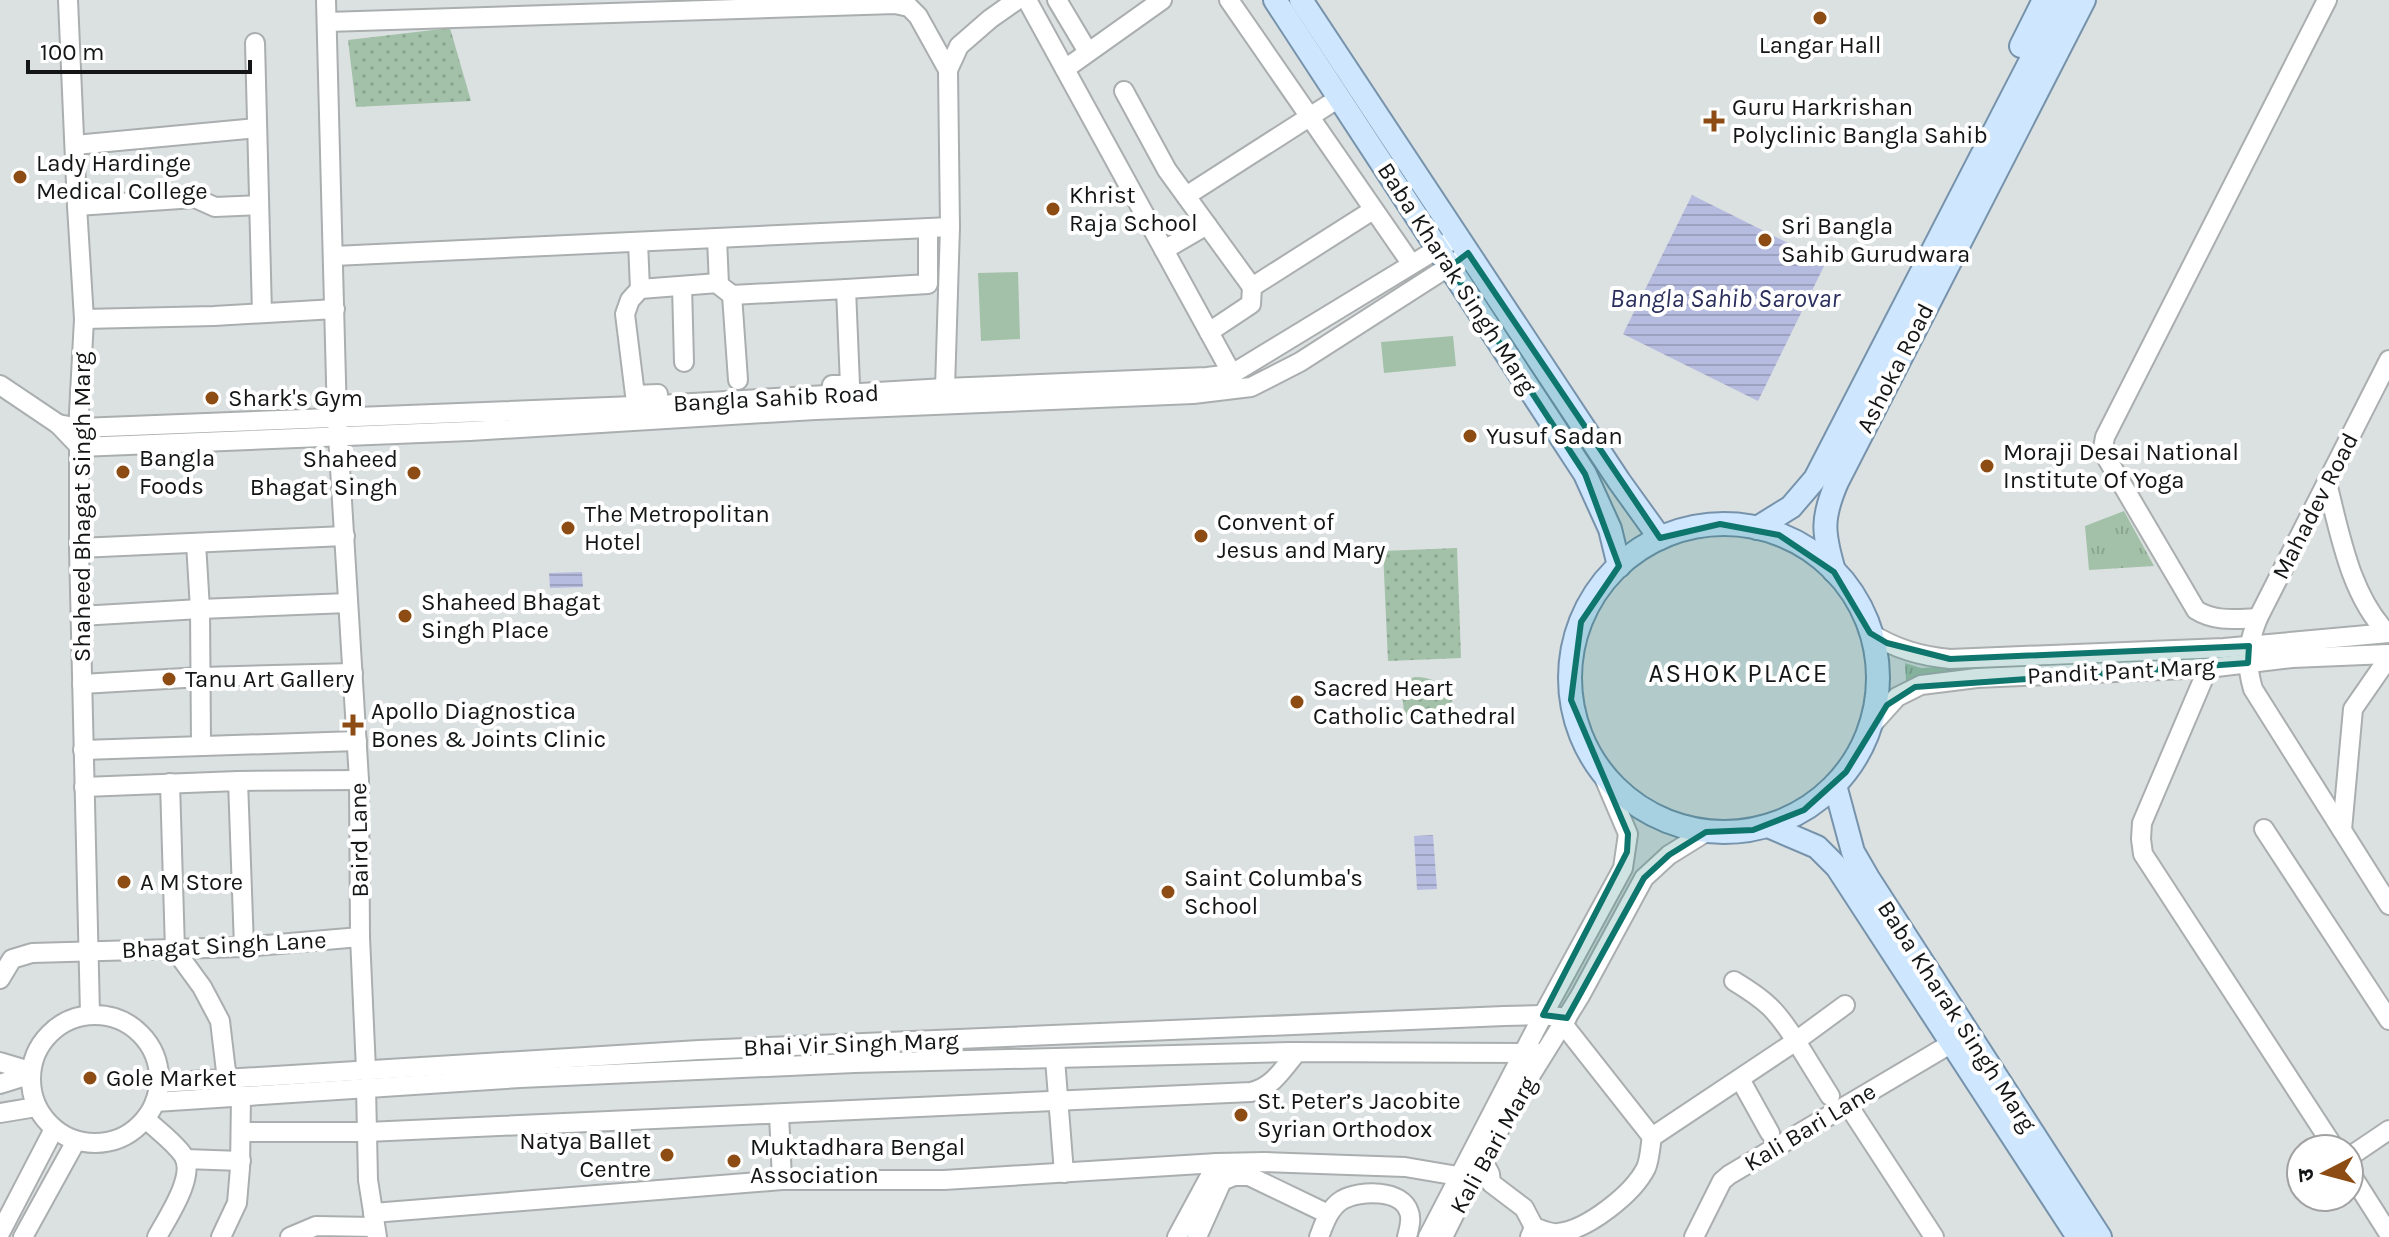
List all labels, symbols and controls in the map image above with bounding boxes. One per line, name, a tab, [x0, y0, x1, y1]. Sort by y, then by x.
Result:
marker: Langar Hall	[1811, 9, 1829, 27]
scale bar	[28, 24, 250, 74]
place label: Langar Hall	[1759, 31, 1881, 59]
text: 100 m	[40, 38, 105, 66]
place label: Guru Harkrishan Polyclinic Bangla Sahib	[1732, 93, 1988, 149]
marker: Guru Harkrishan Polyclinic Bangla Sahib	[1703, 110, 1725, 132]
place label: Lady Hardinge Medical College	[36, 149, 208, 205]
street label: Baba Kharak Singh Marg	[1372, 157, 1542, 399]
marker: Lady Hardinge Medical College	[11, 168, 29, 186]
place label: Khrist Raja School	[1069, 181, 1198, 237]
marker: Khrist Raja School	[1044, 200, 1062, 218]
place label: Sri Bangla Sahib Gurudwara	[1781, 212, 1970, 268]
marker: Sri Bangla Sahib Gurudwara	[1756, 231, 1774, 249]
water label: Bangla Sahib Sarovar	[1610, 283, 1841, 314]
street label: Ashoka Road	[1850, 299, 1940, 437]
street label: Shaheed Bhagat Singh Marg	[68, 351, 96, 662]
street label: Bangla Sahib Road	[672, 379, 880, 417]
place label: Shark's Gym	[228, 384, 363, 412]
marker: Shark's Gym	[203, 389, 221, 407]
place label: Yusuf Sadan	[1486, 422, 1623, 450]
marker: Yusuf Sadan	[1461, 427, 1479, 445]
street label: Mahadev Road	[2266, 428, 2364, 584]
place label: Moraji Desai National Institute Of Yoga	[2003, 438, 2239, 494]
place label: Bangla Foods	[139, 444, 215, 500]
place label: Shaheed Bhagat Singh	[250, 445, 398, 501]
marker: Moraji Desai National Institute Of Yoga	[1978, 457, 1996, 475]
marker: Bangla Foods	[114, 463, 132, 481]
marker: Shaheed Bhagat Singh	[405, 464, 423, 482]
place label: The Metropolitan Hotel	[584, 500, 770, 556]
place label: Convent of Jesus and Mary	[1217, 508, 1385, 564]
marker: The Metropolitan Hotel	[559, 519, 577, 537]
marker: Convent of Jesus and Mary	[1192, 527, 1210, 545]
place label: Shaheed Bhagat Singh Place	[421, 588, 601, 644]
marker: Shaheed Bhagat Singh Place	[396, 607, 414, 625]
street label: Pandit Pant Marg	[2026, 652, 2216, 690]
district label: ASHOK PLACE	[1649, 658, 1829, 689]
place label: Tanu Art Gallery	[185, 665, 354, 693]
marker: Tanu Art Gallery	[160, 670, 178, 688]
place label: Sacred Heart Catholic Cathedral	[1313, 674, 1516, 730]
marker: Sacred Heart Catholic Cathedral	[1288, 693, 1306, 711]
place label: Apollo Diagnostica Bones & Joints Clinic	[371, 697, 606, 753]
marker: Apollo Diagnostica Bones & Joints Clinic	[342, 714, 364, 736]
street label: Baird Lane	[344, 782, 374, 898]
place label: Saint Columba's School	[1184, 864, 1363, 920]
place label: A M Store	[140, 868, 243, 896]
marker: A M Store	[115, 873, 133, 891]
marker: Saint Columba's School	[1159, 883, 1177, 901]
street label: Baba Kharak Singh Marg	[1872, 895, 2042, 1137]
street label: Bhagat Singh Lane	[121, 926, 327, 964]
street label: Bhai Vir Singh Marg	[743, 1026, 960, 1062]
place label: Gole Market	[106, 1064, 236, 1092]
marker: Gole Market	[81, 1069, 99, 1087]
street label: Kali Bari Marg	[1444, 1071, 1542, 1218]
street label: Kali Bari Lane	[1739, 1077, 1881, 1177]
place label: St. Peter’s Jacobite Syrian Orthodox	[1257, 1087, 1461, 1143]
marker: St. Peter’s Jacobite Syrian Orthodox	[1232, 1106, 1250, 1124]
place label: Natya Ballet Centre	[519, 1127, 651, 1183]
place label: Muktadhara Bengal Association	[750, 1133, 965, 1189]
north arrow	[2285, 1133, 2365, 1213]
marker: Natya Ballet Centre	[658, 1146, 676, 1164]
marker: Muktadhara Bengal Association	[725, 1152, 743, 1170]
text: उ	[2292, 1166, 2320, 1183]

